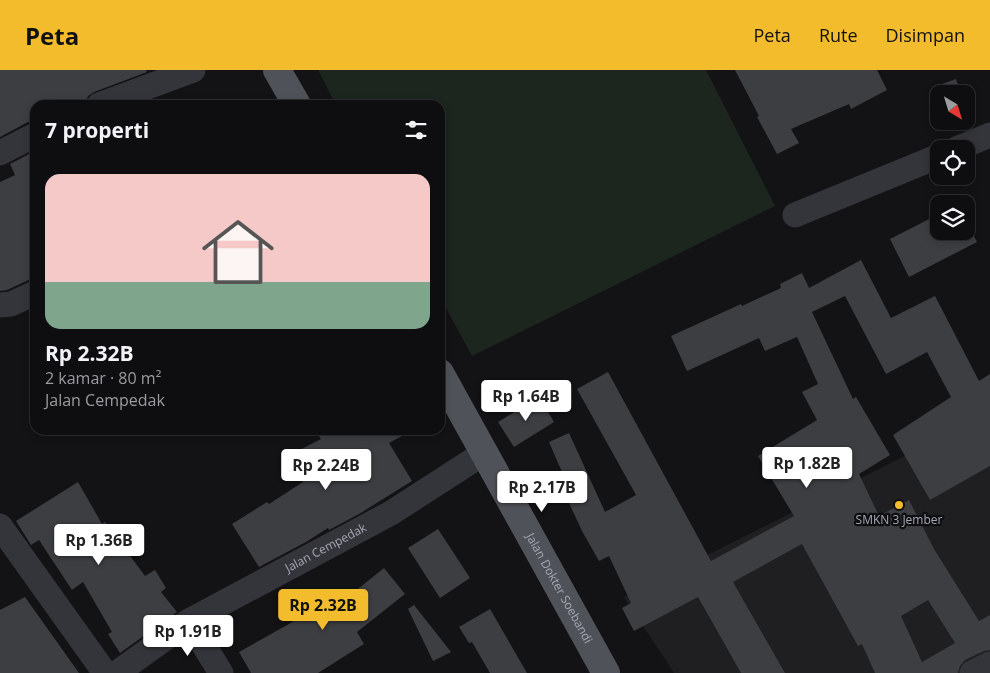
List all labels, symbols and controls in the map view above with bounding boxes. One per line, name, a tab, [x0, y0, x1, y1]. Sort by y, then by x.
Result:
text: Peta	[25, 19, 79, 52]
text: Peta	[754, 23, 791, 47]
text: Rute	[819, 23, 858, 47]
text: Disimpan	[886, 23, 965, 47]
north arrow	[930, 85, 975, 130]
map controls	[930, 85, 975, 240]
text: 7 properti	[45, 116, 149, 144]
icon: filters	[402, 116, 430, 144]
button: locate	[930, 140, 975, 185]
button: layers	[930, 195, 975, 240]
icon: home	[193, 207, 283, 297]
text: Rp 2.32B	[45, 339, 134, 367]
text: 2 kamar · 80 m²	[45, 367, 161, 389]
pin: Rp 1.64B	[474, 380, 578, 422]
text: Rp 1.64B	[492, 385, 560, 407]
text: Jalan Cempedak	[45, 389, 165, 411]
pin: Rp 1.82B	[755, 446, 859, 489]
pin: Rp 2.24B	[274, 448, 378, 491]
text: Rp 1.82B	[773, 452, 841, 474]
text: Rp 2.24B	[292, 454, 360, 476]
pin: Rp 2.17B	[490, 470, 594, 513]
text: Rp 2.17B	[508, 476, 576, 498]
marker: SMKN 3 Jember	[893, 499, 905, 511]
place label: SMKN 3 Jember	[856, 511, 943, 528]
street label: Jalan Cempedak	[281, 518, 370, 577]
pin: Rp 1.36B	[47, 524, 151, 566]
text: Rp 1.36B	[65, 529, 133, 551]
street label: Jalan Dokter Soebandi	[522, 529, 597, 646]
pin: Rp 2.32B	[271, 588, 375, 631]
text: Rp 2.32B	[289, 594, 357, 616]
pin: Rp 1.91B	[136, 614, 240, 657]
text: Rp 1.91B	[154, 620, 222, 642]

